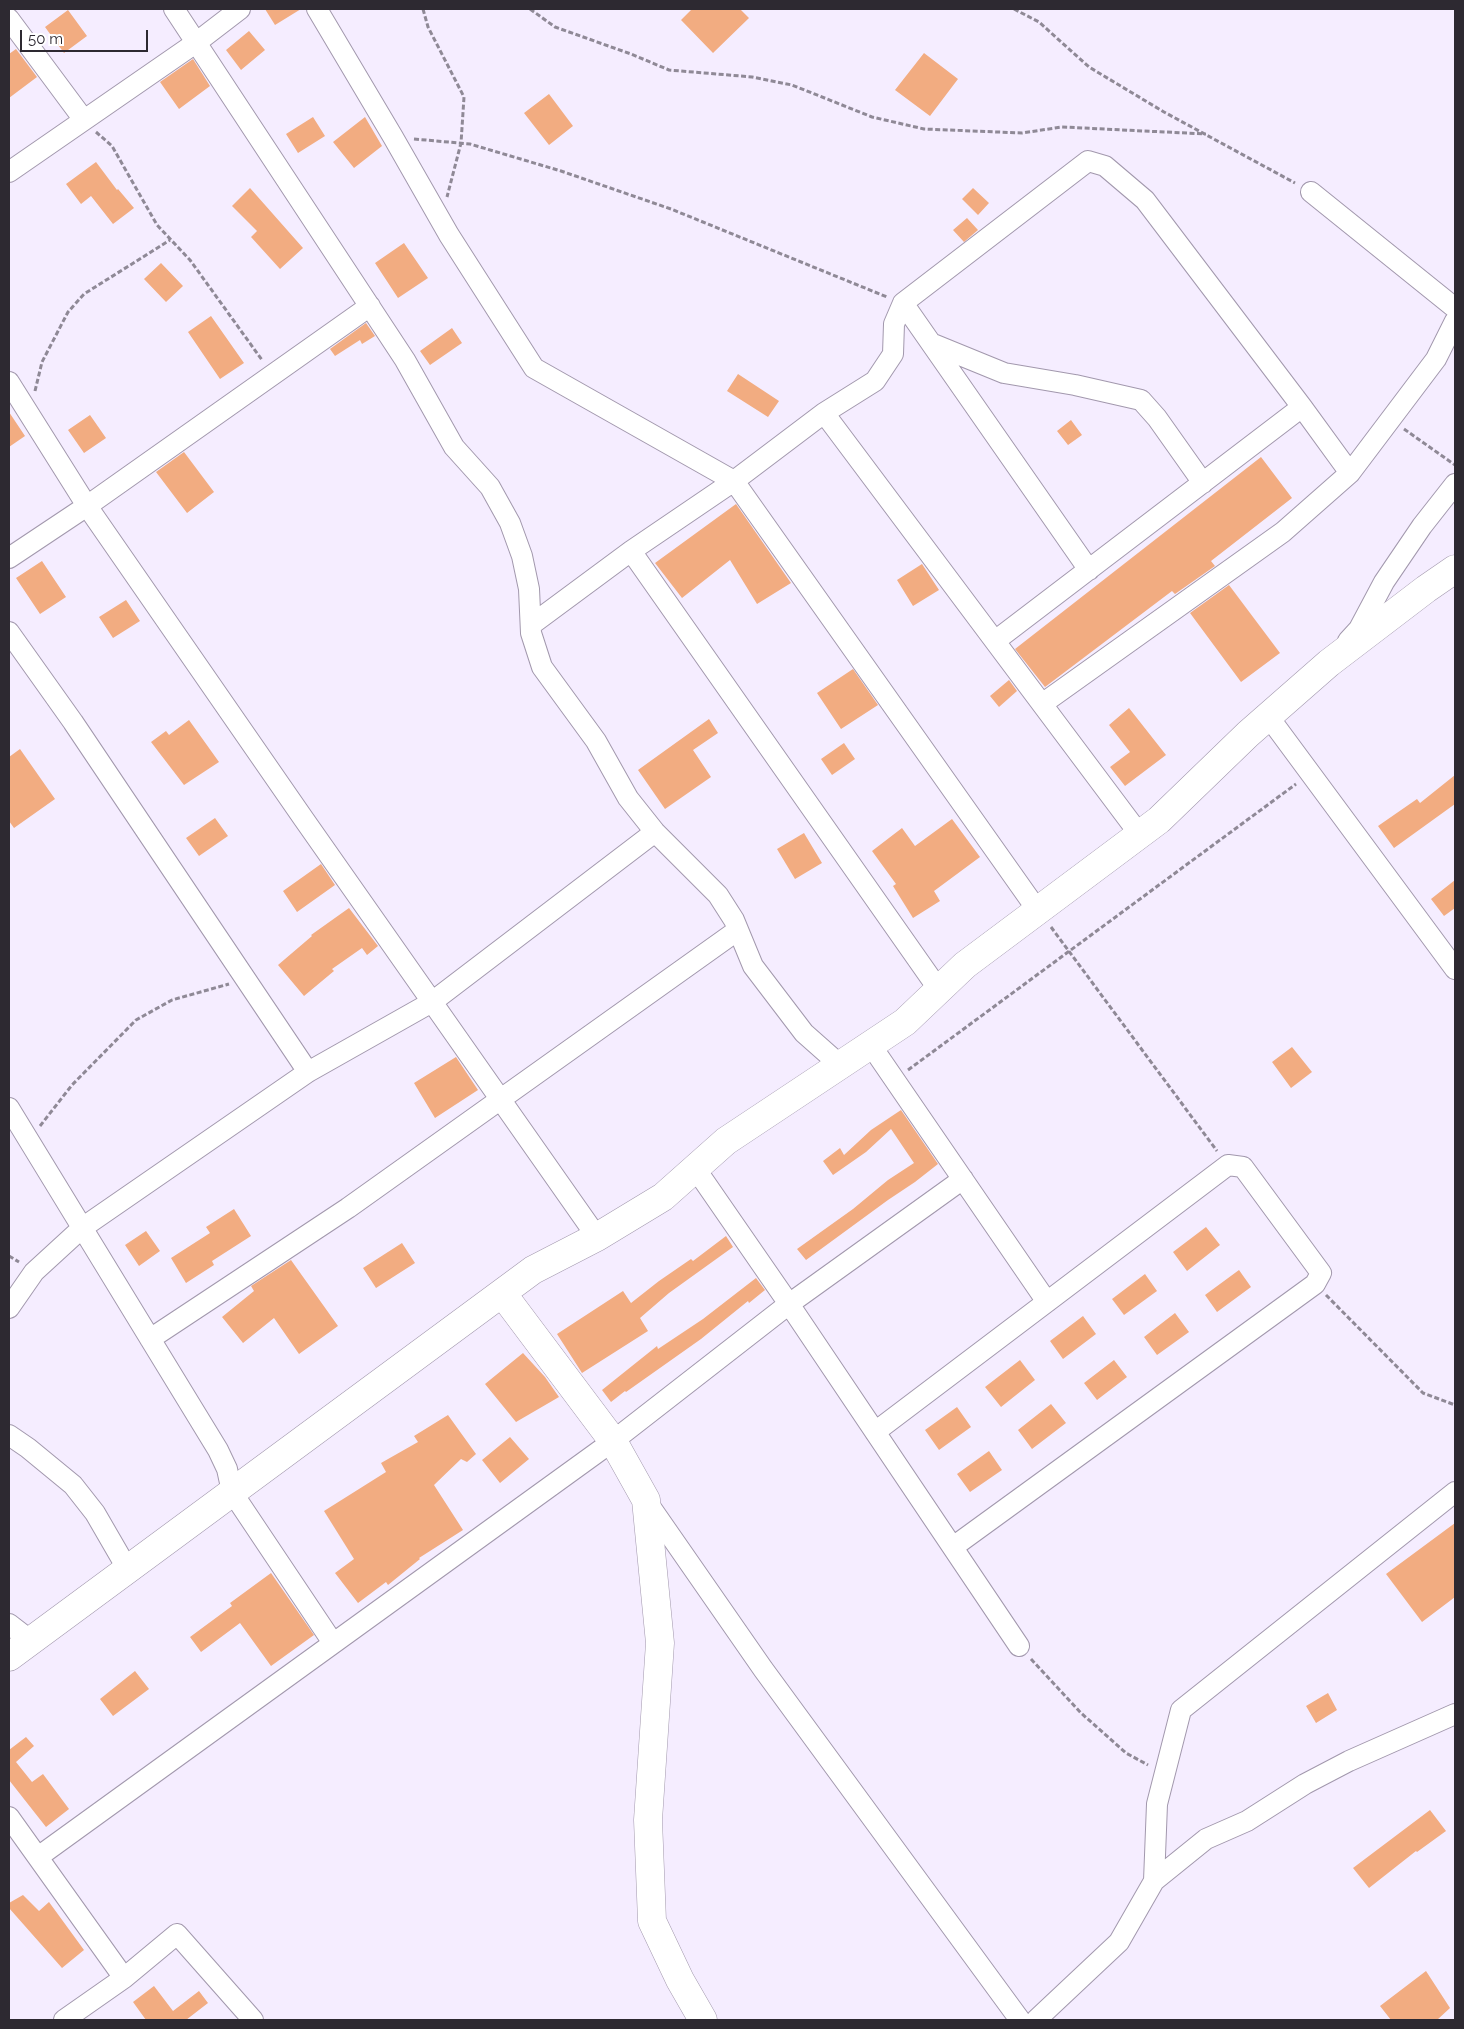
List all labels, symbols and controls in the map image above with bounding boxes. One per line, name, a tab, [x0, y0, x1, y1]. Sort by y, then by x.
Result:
scale bar	[22, 20, 150, 52]
text: 50 m	[28, 30, 63, 48]

